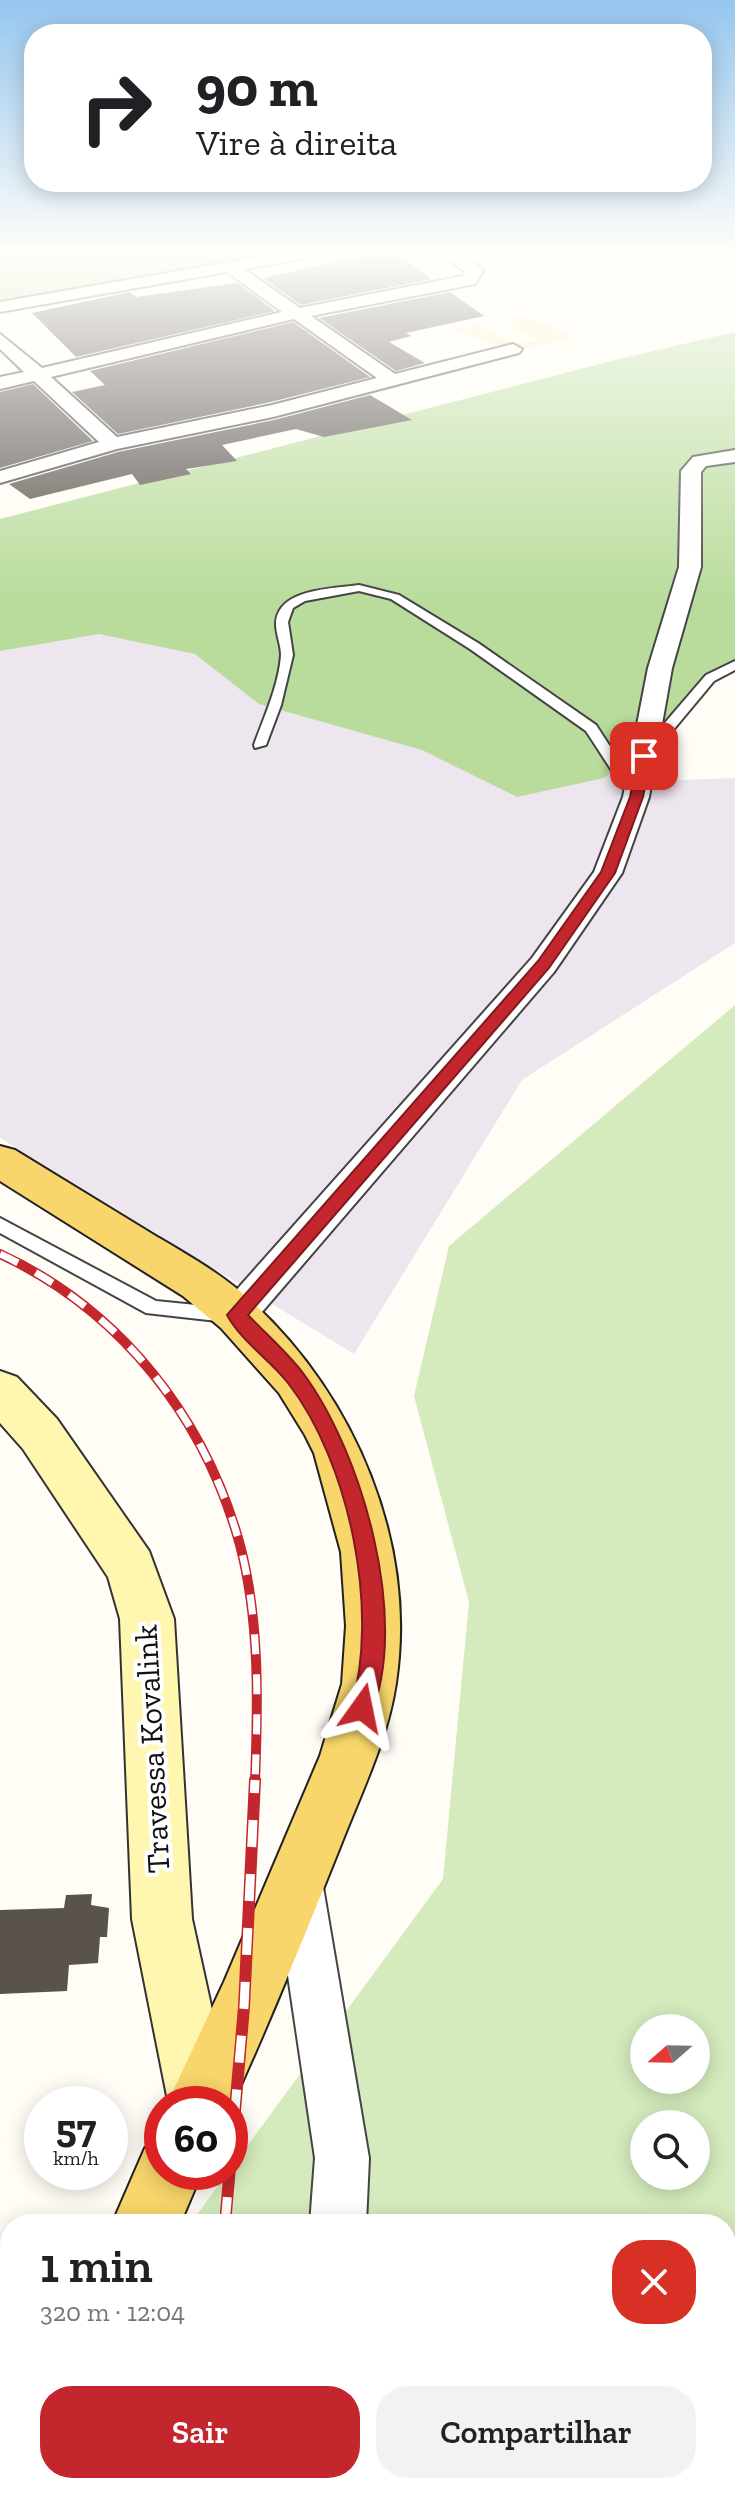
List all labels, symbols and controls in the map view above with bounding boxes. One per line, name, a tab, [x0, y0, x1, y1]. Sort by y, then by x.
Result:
text: 90 m	[196, 53, 318, 120]
icon: right	[64, 56, 168, 160]
text: Vire à direita	[196, 121, 397, 164]
pin	[610, 722, 678, 790]
icon: arrive	[622, 734, 666, 778]
street label: Travessa Kovalink	[126, 1623, 177, 1874]
position arrow	[320, 1666, 404, 1750]
north arrow	[630, 2014, 710, 2094]
map controls	[630, 2014, 710, 2190]
speed limit sign: 60	[144, 2086, 248, 2190]
text: 57	[56, 2104, 96, 2152]
button: search	[630, 2110, 710, 2190]
text: km/h	[53, 2146, 99, 2170]
text: 1 min	[40, 2237, 153, 2294]
button: close	[612, 2240, 696, 2324]
text: 320 m · 12:04	[40, 2296, 185, 2328]
button: Sair	[40, 2386, 360, 2478]
button: Compartilhar	[376, 2386, 696, 2478]

